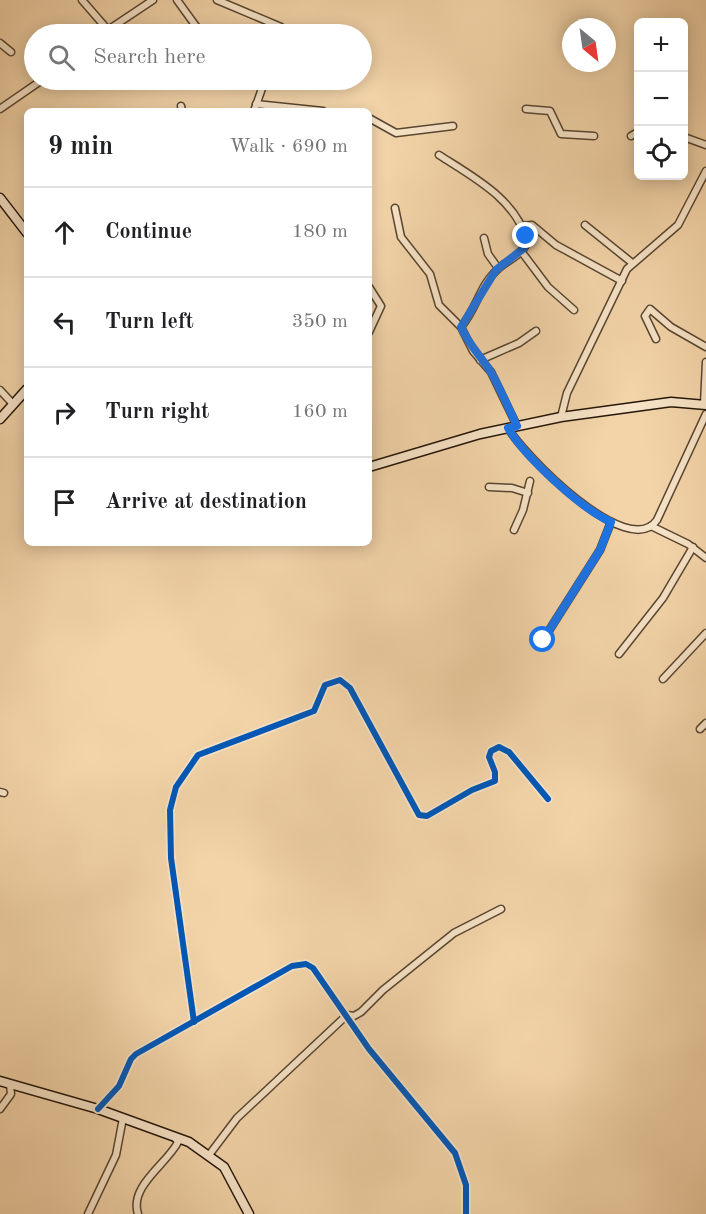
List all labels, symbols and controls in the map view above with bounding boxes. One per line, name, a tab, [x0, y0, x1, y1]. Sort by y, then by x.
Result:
north arrow	[562, 18, 616, 72]
map controls	[634, 18, 688, 180]
button: +	[634, 18, 688, 72]
search box	[24, 24, 372, 90]
icon: search	[45, 41, 78, 74]
text: Search here	[93, 46, 206, 68]
button: −	[634, 72, 688, 126]
button: locate	[634, 126, 688, 180]
text: 9 min	[48, 134, 113, 160]
text: Walk · 690 m	[229, 137, 348, 157]
icon: ahead	[48, 216, 81, 249]
text: Continue	[105, 221, 192, 243]
text: 180 m	[292, 222, 348, 242]
route end	[512, 222, 538, 248]
icon: left	[48, 306, 81, 339]
text: Turn left	[105, 311, 194, 333]
text: 350 m	[292, 312, 348, 332]
icon: right	[48, 396, 81, 429]
text: Turn right	[105, 401, 209, 423]
text: 160 m	[292, 402, 348, 422]
icon: arrive	[48, 486, 81, 519]
text: Arrive at destination	[105, 491, 307, 513]
route start	[529, 626, 555, 652]

